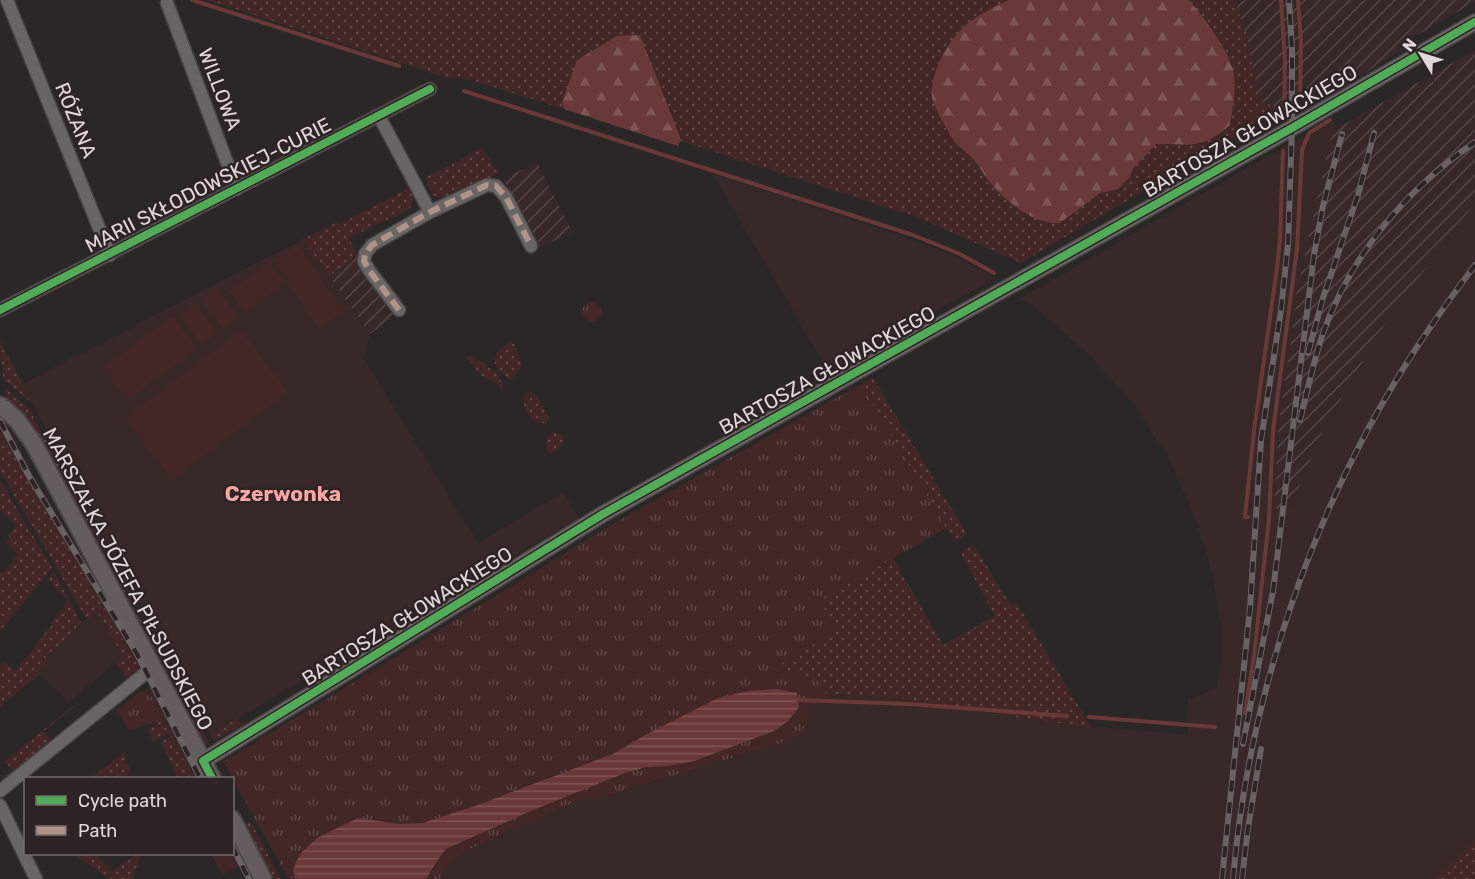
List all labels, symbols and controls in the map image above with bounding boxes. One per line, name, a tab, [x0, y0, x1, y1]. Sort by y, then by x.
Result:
north arrow	[1391, 24, 1451, 84]
text: N	[1399, 35, 1421, 55]
street label: WILLOWA	[193, 45, 247, 133]
street label: BARTOSZA GŁOWACKIEGO	[1139, 60, 1361, 202]
street label: RÓŻANA	[50, 79, 102, 161]
street label: MARII SKŁODOWSKIEJ-CURIE	[81, 112, 335, 258]
street label: BARTOSZA GŁOWACKIEGO	[715, 301, 939, 439]
street label: MARSZAŁKA JÓZEFA PIŁSUDSKIEGO	[38, 424, 218, 734]
district label: Czerwonka	[225, 481, 341, 506]
street label: BARTOSZA GŁOWACKIEGO	[297, 541, 517, 691]
legend	[24, 777, 234, 855]
text: Cycle path	[78, 790, 167, 812]
text: Path	[78, 820, 117, 842]

